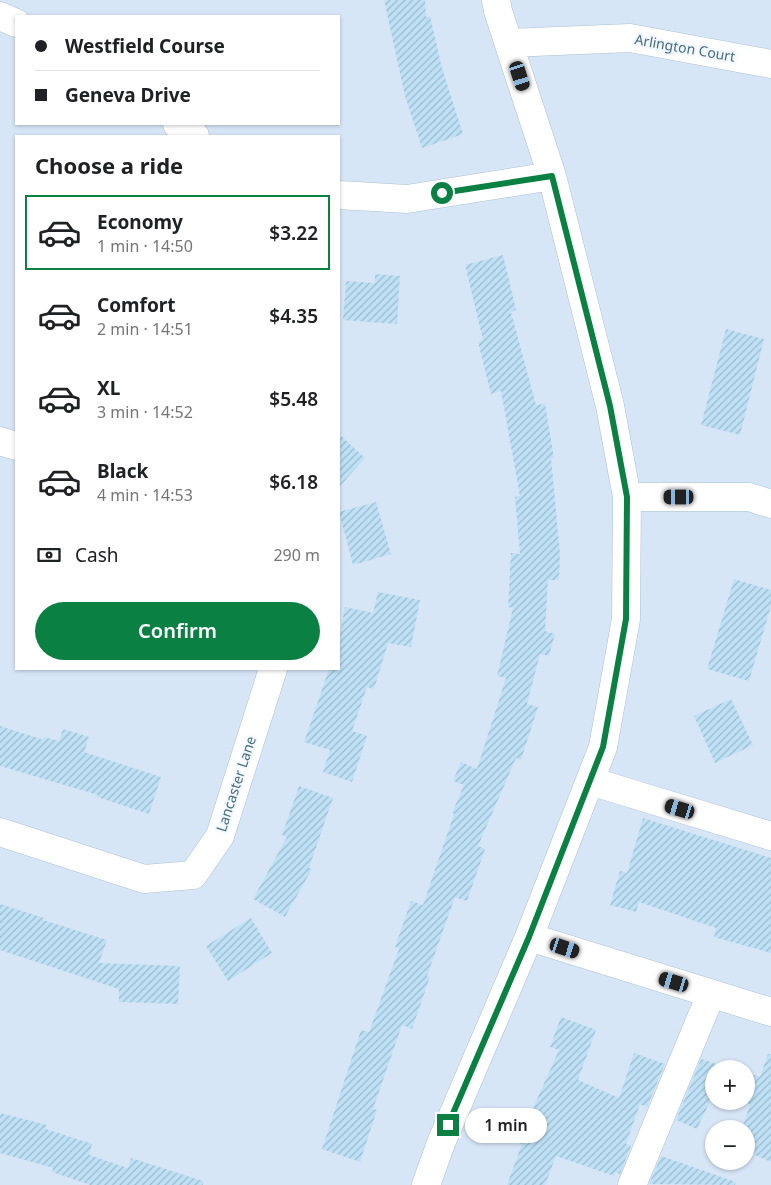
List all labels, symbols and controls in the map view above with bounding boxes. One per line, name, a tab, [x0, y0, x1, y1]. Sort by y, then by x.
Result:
street label: Arlington Court	[633, 29, 737, 66]
text: Westfield Course	[65, 33, 225, 59]
car	[508, 59, 531, 93]
text: Geneva Drive	[65, 82, 191, 108]
text: Choose a ride	[35, 150, 183, 180]
route start	[431, 182, 453, 204]
text: Economy	[97, 209, 183, 235]
icon: car	[37, 210, 82, 255]
text: $3.22	[269, 220, 318, 246]
text: 1 min · 14:50	[97, 235, 193, 257]
text: Comfort	[97, 292, 176, 318]
icon: car	[37, 293, 82, 338]
text: $4.35	[269, 303, 318, 329]
text: 2 min · 14:51	[97, 318, 193, 340]
text: XL	[97, 375, 120, 401]
icon: car	[37, 376, 82, 421]
text: $5.48	[269, 386, 318, 412]
text: 3 min · 14:52	[97, 401, 193, 423]
text: Black	[97, 458, 148, 484]
icon: car	[37, 459, 82, 504]
text: $6.18	[269, 469, 318, 495]
text: 4 min · 14:53	[97, 484, 193, 506]
car	[664, 490, 694, 505]
icon: cash	[35, 541, 63, 569]
text: Cash	[75, 542, 119, 568]
text: 290 m	[273, 544, 320, 566]
button: Confirm	[35, 602, 320, 660]
street label: Lancaster Lane	[211, 734, 260, 834]
car	[663, 797, 696, 821]
car	[548, 936, 581, 960]
car	[657, 970, 690, 994]
map controls	[705, 1060, 755, 1170]
button: +	[705, 1060, 755, 1110]
callout: 1 min	[466, 1108, 548, 1142]
route end	[437, 1114, 459, 1136]
text: 1 min	[484, 1114, 528, 1136]
button: −	[705, 1120, 755, 1170]

